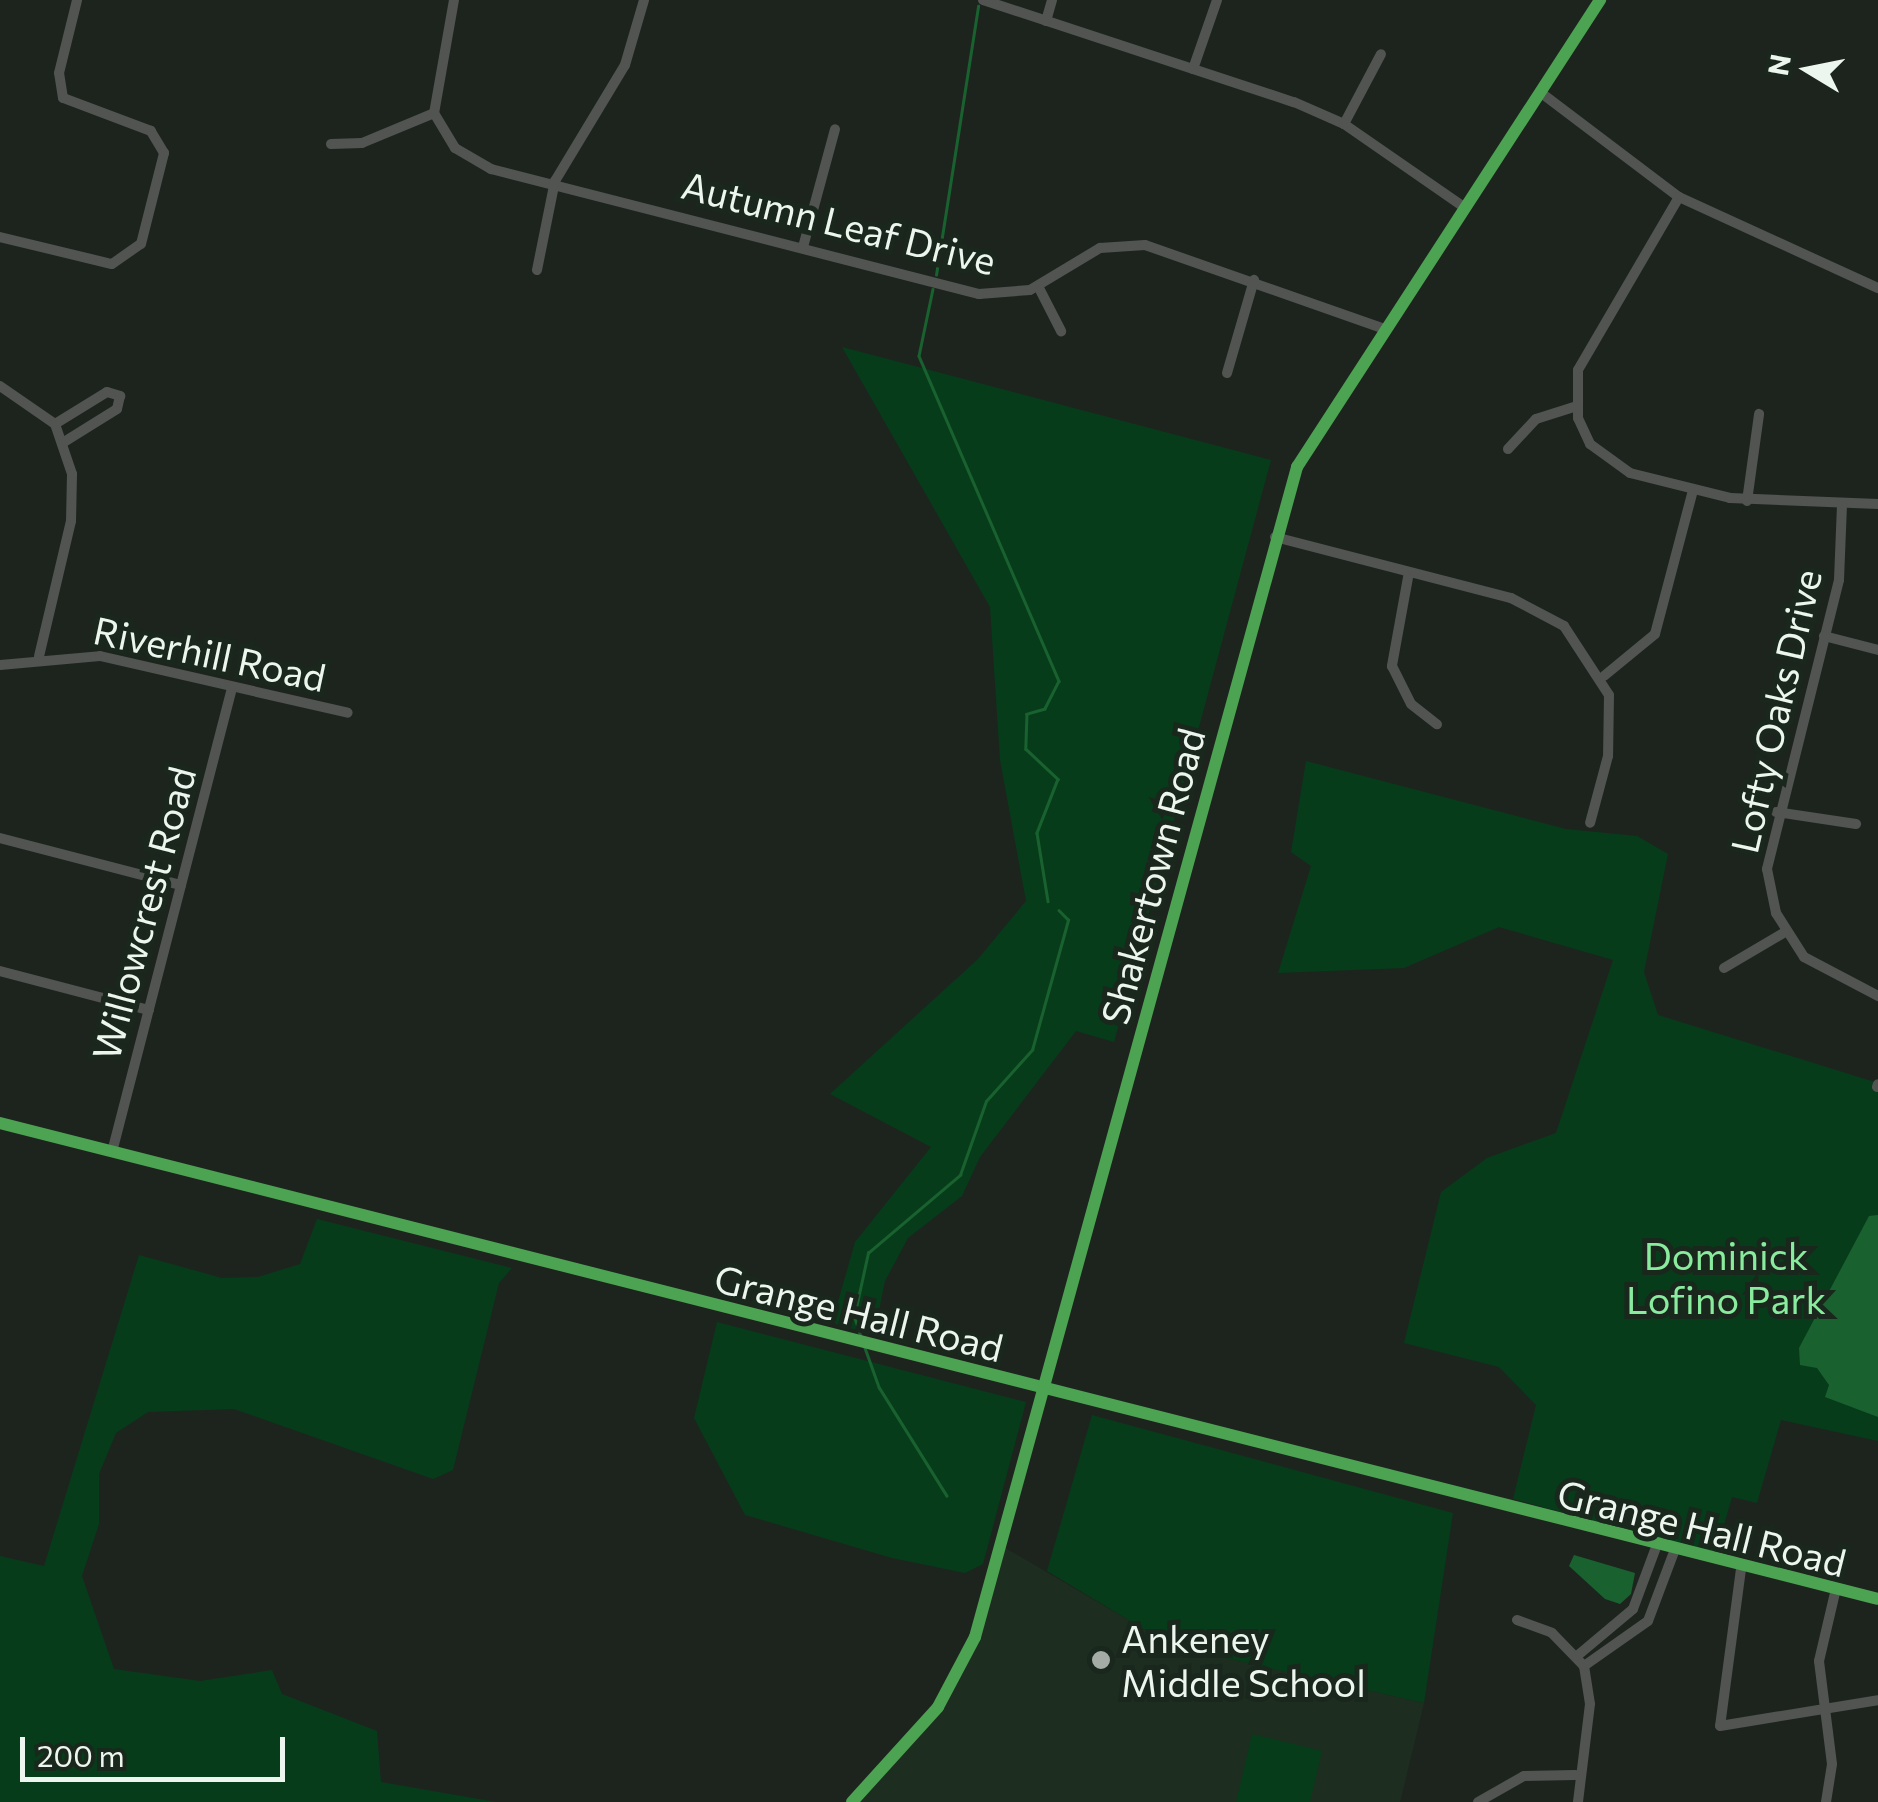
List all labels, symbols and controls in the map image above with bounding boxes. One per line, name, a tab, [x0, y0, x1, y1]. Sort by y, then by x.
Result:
north arrow	[1758, 20, 1858, 120]
text: N	[1760, 51, 1797, 78]
street label: Autumn Leaf Drive	[677, 161, 1001, 283]
street label: Lofty Oaks Drive	[1720, 565, 1830, 857]
street label: Riverhill Road	[90, 606, 330, 700]
street label: Shakertown Road	[1091, 723, 1213, 1029]
street label: Willowcrest Road	[82, 761, 204, 1065]
park label: Dominick Lofino Park	[1626, 1232, 1826, 1322]
street label: Grange Hall Road	[710, 1254, 1008, 1370]
street label: Grange Hall Road	[1553, 1469, 1851, 1585]
place label: Ankeney Middle School	[1121, 1615, 1366, 1705]
marker: Ankeney Middle School	[1090, 1649, 1112, 1671]
scale bar	[25, 1717, 290, 1779]
text: 200 m	[37, 1736, 125, 1773]

